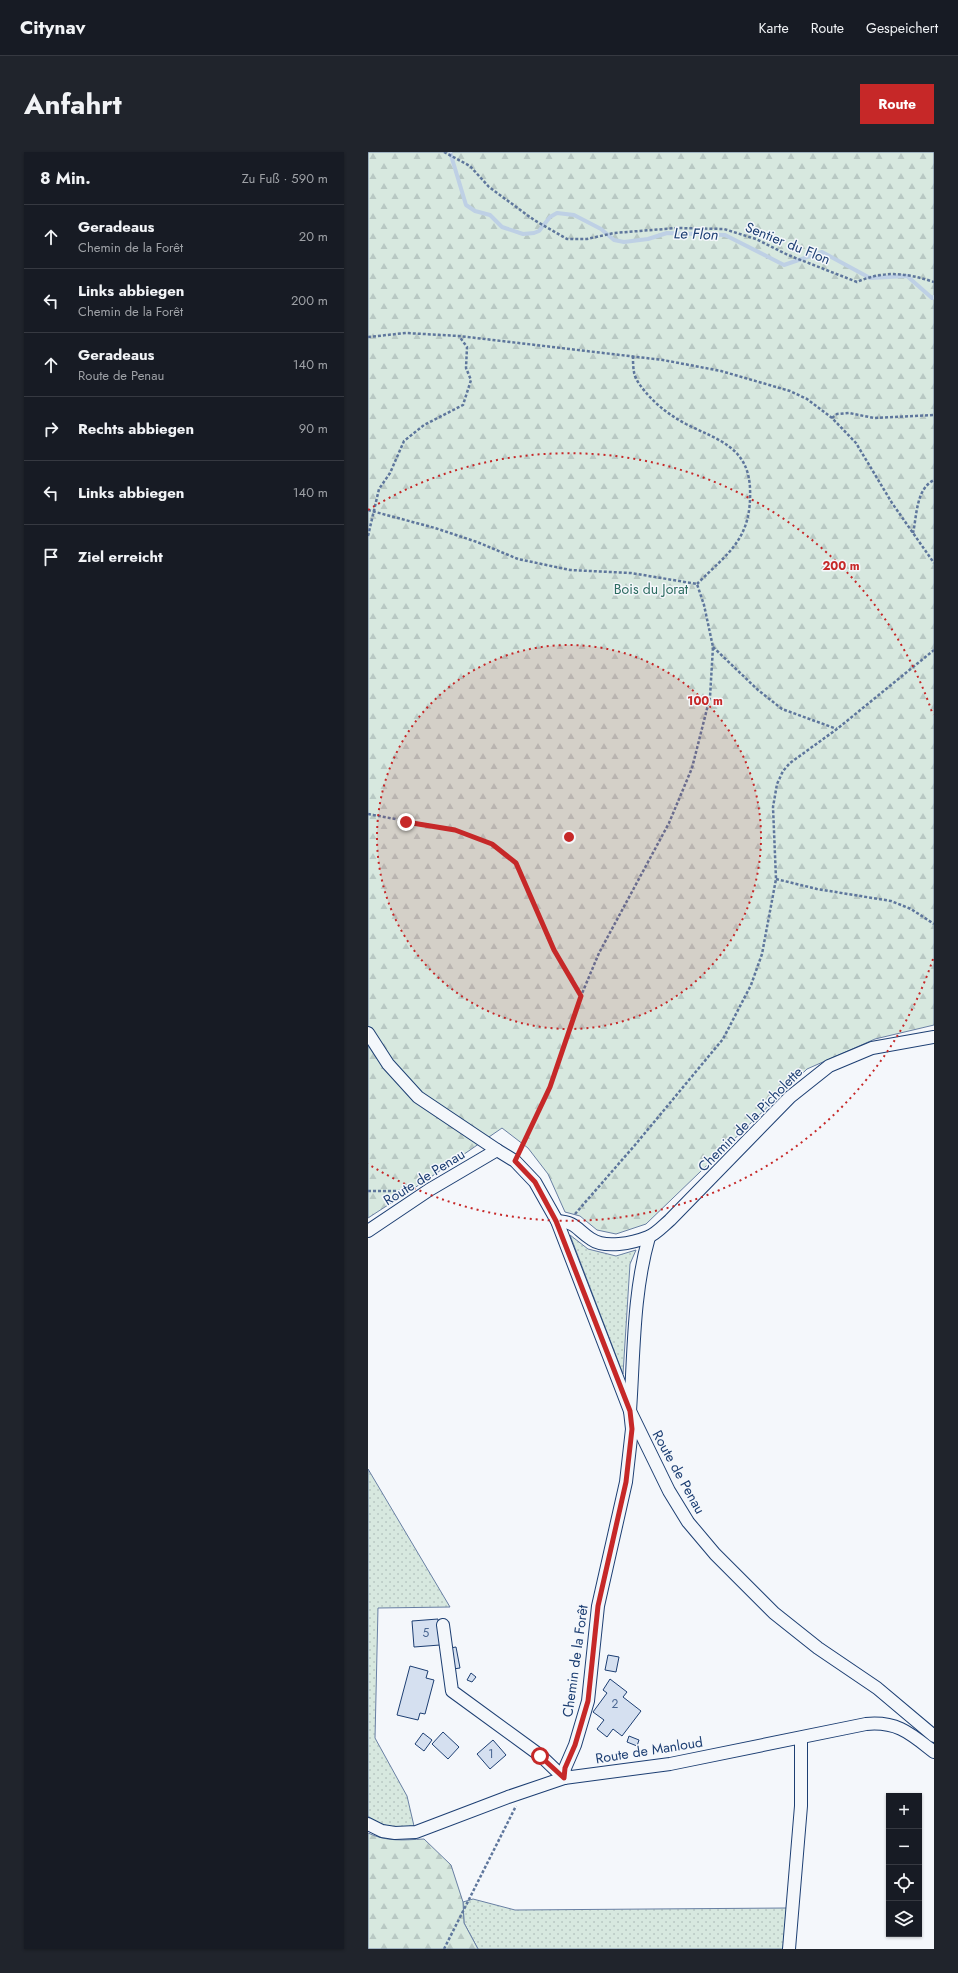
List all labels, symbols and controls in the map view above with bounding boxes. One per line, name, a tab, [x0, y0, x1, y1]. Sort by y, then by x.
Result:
text: Citynav	[20, 14, 86, 41]
text: Karte	[759, 18, 789, 38]
text: Route	[811, 18, 844, 38]
text: Gespeichert	[866, 18, 938, 38]
text: Anfahrt	[24, 84, 122, 125]
button: Route	[860, 84, 934, 124]
text: 8 Min.	[40, 166, 91, 190]
text: Zu Fuß · 590 m	[242, 169, 328, 188]
text: Geradeaus	[78, 216, 154, 238]
street label: Sentier du Flon	[742, 217, 834, 269]
water label: Le Flon	[673, 222, 719, 246]
icon: ahead	[40, 226, 62, 248]
text: 20 m	[299, 227, 328, 246]
text: Chemin de la Forêt	[78, 238, 183, 257]
text: Links abbiegen	[78, 280, 184, 302]
icon: left	[40, 290, 62, 312]
text: 200 m	[291, 291, 328, 310]
text: Chemin de la Forêt	[78, 302, 183, 321]
text: Geradeaus	[78, 344, 154, 366]
icon: ahead	[40, 354, 62, 376]
text: 140 m	[293, 355, 328, 374]
text: Route de Penau	[78, 366, 164, 385]
icon: right	[40, 418, 62, 440]
text: Rechts abbiegen	[78, 418, 194, 440]
text: 90 m	[299, 419, 328, 438]
icon: left	[40, 482, 62, 504]
text: Links abbiegen	[78, 482, 184, 504]
text: 140 m	[293, 483, 328, 502]
icon: arrive	[40, 546, 62, 568]
text: Ziel erreicht	[78, 546, 163, 568]
text: 200 m	[822, 557, 860, 575]
park label: Bois du Jorat	[614, 579, 689, 599]
text: 100 m	[687, 692, 723, 710]
route end	[397, 813, 415, 831]
centre of rings	[562, 830, 576, 844]
street label: Chemin de la Picholette	[693, 1062, 807, 1176]
street label: Route de Penau	[379, 1144, 469, 1210]
street label: Route de Penau	[648, 1427, 710, 1517]
street label: Chemin de la Forêt	[557, 1603, 593, 1718]
house number: 5	[423, 1624, 430, 1642]
house number: 2	[612, 1695, 619, 1713]
street label: Route de Manloud	[594, 1732, 704, 1768]
house number: 1	[488, 1745, 494, 1763]
route start	[531, 1747, 549, 1765]
map controls	[886, 1793, 922, 1937]
button: +	[886, 1793, 922, 1829]
button: −	[886, 1829, 922, 1865]
button: locate	[886, 1865, 922, 1901]
button: layers	[886, 1901, 922, 1937]

